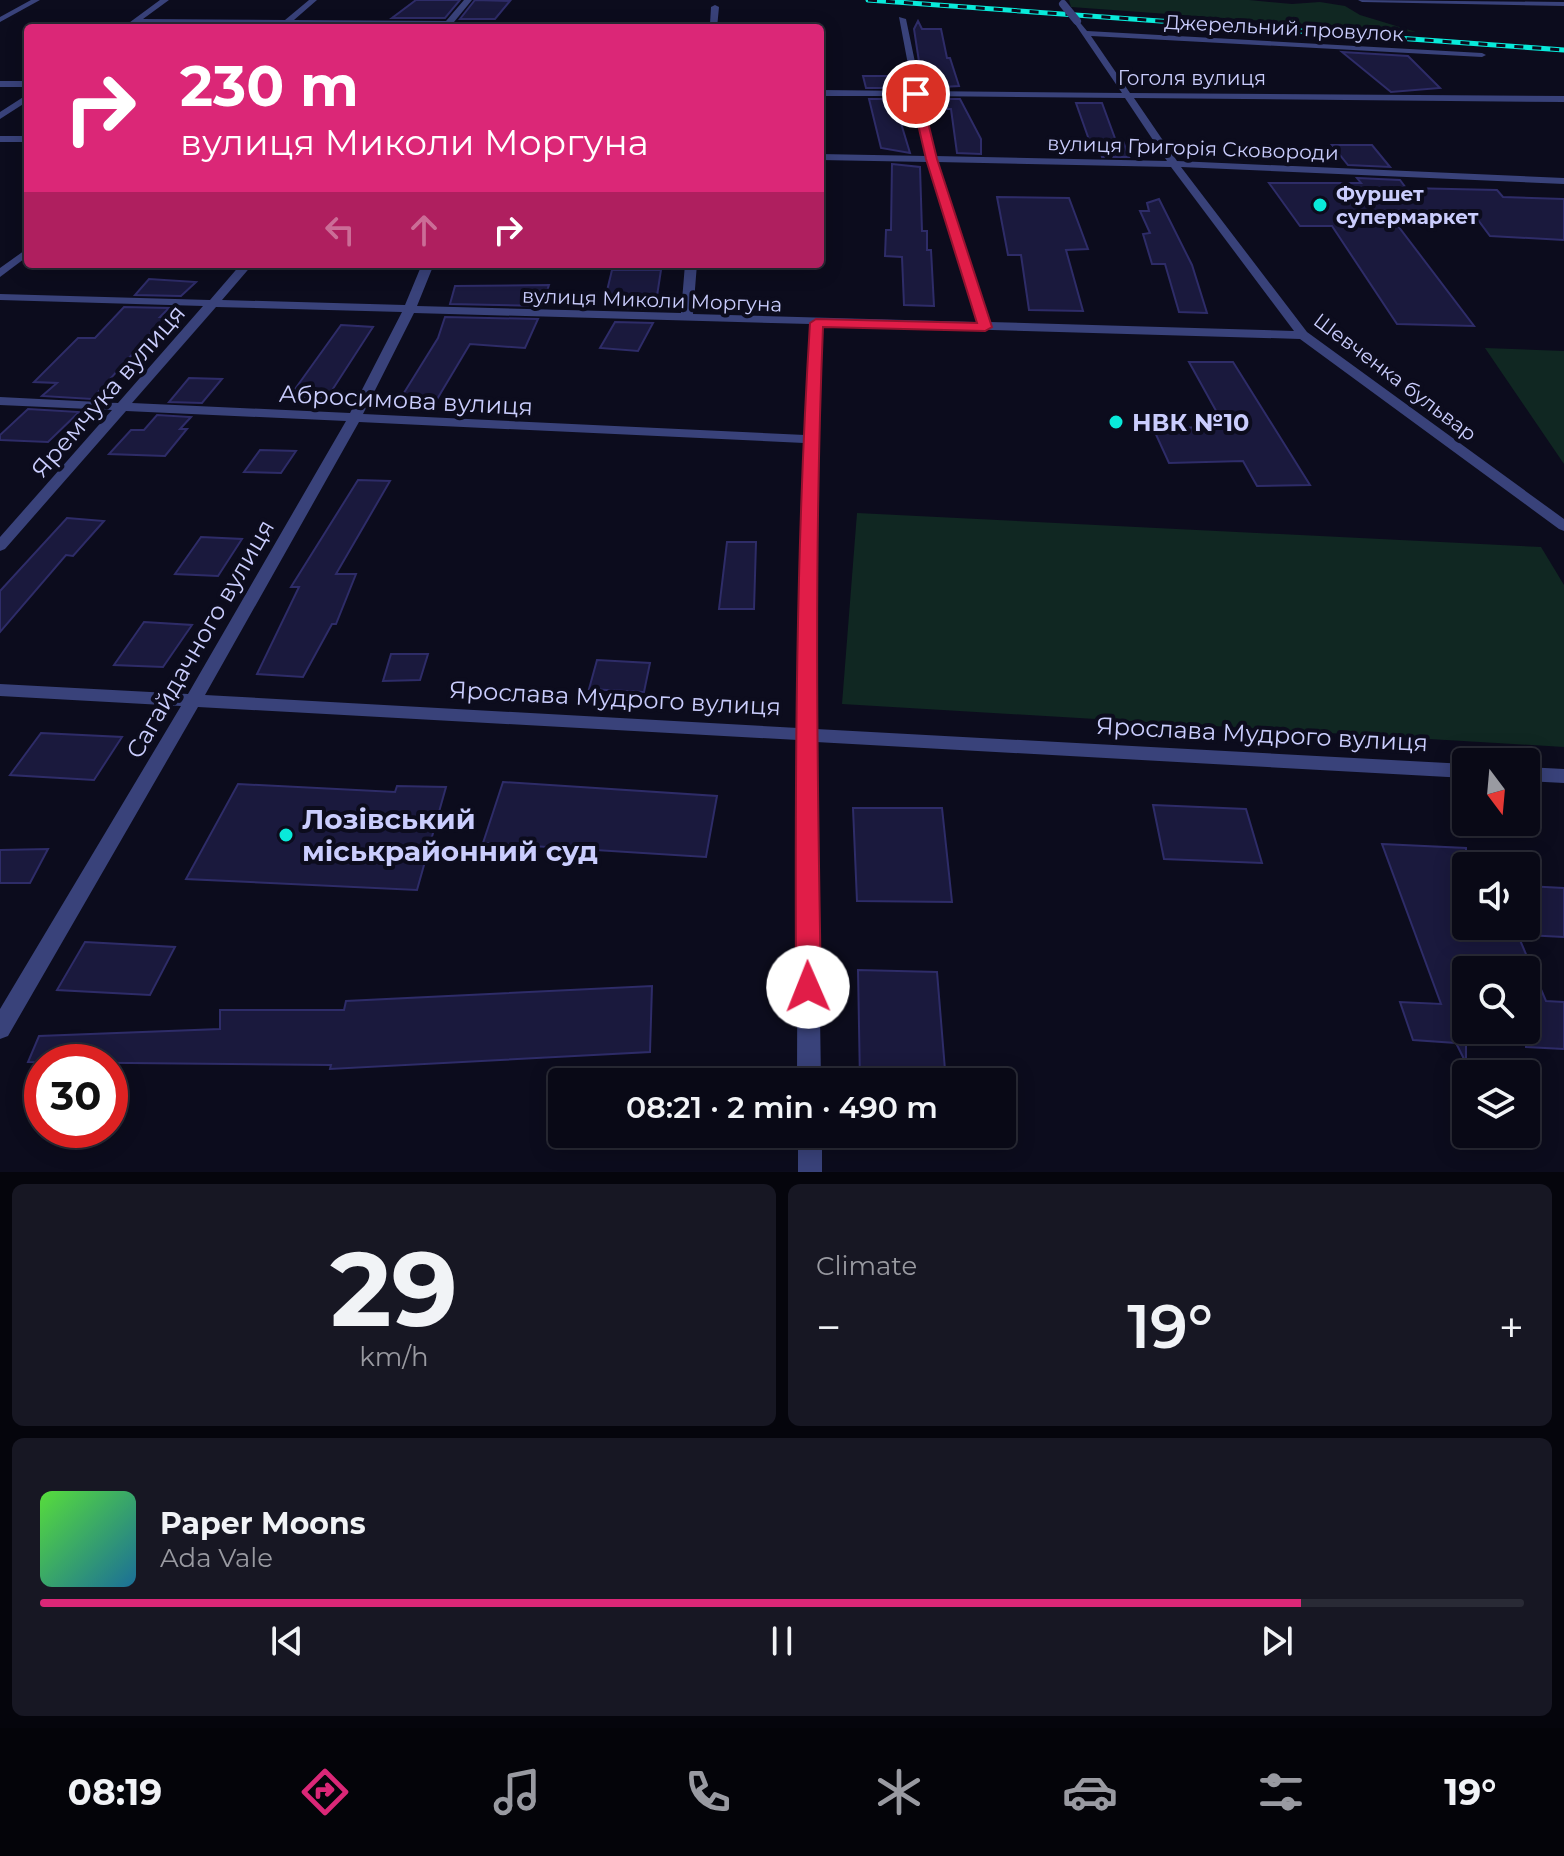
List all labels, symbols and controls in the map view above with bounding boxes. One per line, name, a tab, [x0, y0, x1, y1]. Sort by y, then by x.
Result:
street label: Джерельний провулок	[1164, 10, 1405, 46]
text: 230 m	[180, 52, 359, 120]
icon: right	[48, 56, 152, 160]
pin	[882, 60, 950, 128]
street label: Гоголя вулиця	[1118, 66, 1266, 90]
icon: arrive	[894, 72, 938, 116]
text: вулиця Миколи Моргуна	[180, 120, 649, 164]
street label: вулиця Григорія Сковороди	[1047, 131, 1339, 165]
place label: Фуршет супермаркет	[1336, 182, 1479, 229]
marker: Фуршет супермаркет	[1311, 196, 1329, 214]
icon: left	[318, 208, 362, 252]
icon: ahead	[402, 208, 446, 252]
icon: right	[486, 208, 530, 252]
street label: вулиця Миколи Моргуна	[521, 283, 783, 317]
street label: Яремчука вулиця	[25, 299, 191, 483]
street label: Шевченка бульвар	[1309, 308, 1481, 446]
street label: Абросимова вулиця	[278, 379, 534, 421]
place label: НВК №10	[1132, 408, 1249, 437]
marker: НВК №10	[1107, 413, 1125, 431]
street label: Сагайдачного вулиця	[120, 514, 280, 764]
street label: Ярослава Мудрого вулиця	[448, 675, 782, 721]
street label: Ярослава Мудрого вулиця	[1095, 711, 1429, 757]
north arrow	[1452, 748, 1540, 836]
map controls	[1452, 748, 1540, 1148]
place label: Лозівський міськрайонний суд	[302, 802, 598, 868]
marker: Лозівський міськрайонний суд	[277, 826, 295, 844]
button: sound	[1452, 852, 1540, 940]
position arrow	[766, 945, 850, 1029]
button: search	[1452, 956, 1540, 1044]
speed limit sign: 30	[24, 1044, 128, 1148]
button: layers	[1452, 1060, 1540, 1148]
text: 08:21 · 2 min · 490 m	[626, 1089, 938, 1126]
text: 29	[330, 1225, 458, 1352]
text: Climate	[816, 1250, 917, 1282]
text: 19°	[1127, 1290, 1213, 1363]
text: −	[816, 1300, 841, 1354]
text: +	[1499, 1300, 1524, 1354]
text: km/h	[359, 1341, 429, 1373]
text: Paper Moons	[160, 1505, 366, 1542]
text: Ada Vale	[160, 1542, 273, 1574]
icon: previous	[265, 1619, 309, 1663]
icon: pause	[760, 1619, 804, 1663]
icon: next	[1255, 1619, 1299, 1663]
icon: directions	[297, 1764, 353, 1820]
icon: music	[489, 1764, 545, 1820]
icon: phone	[680, 1764, 736, 1820]
icon: climate	[871, 1764, 927, 1820]
icon: car	[1062, 1764, 1118, 1820]
icon: filters	[1253, 1764, 1309, 1820]
text: 08:19	[68, 1770, 162, 1814]
text: 19°	[1444, 1770, 1496, 1814]

